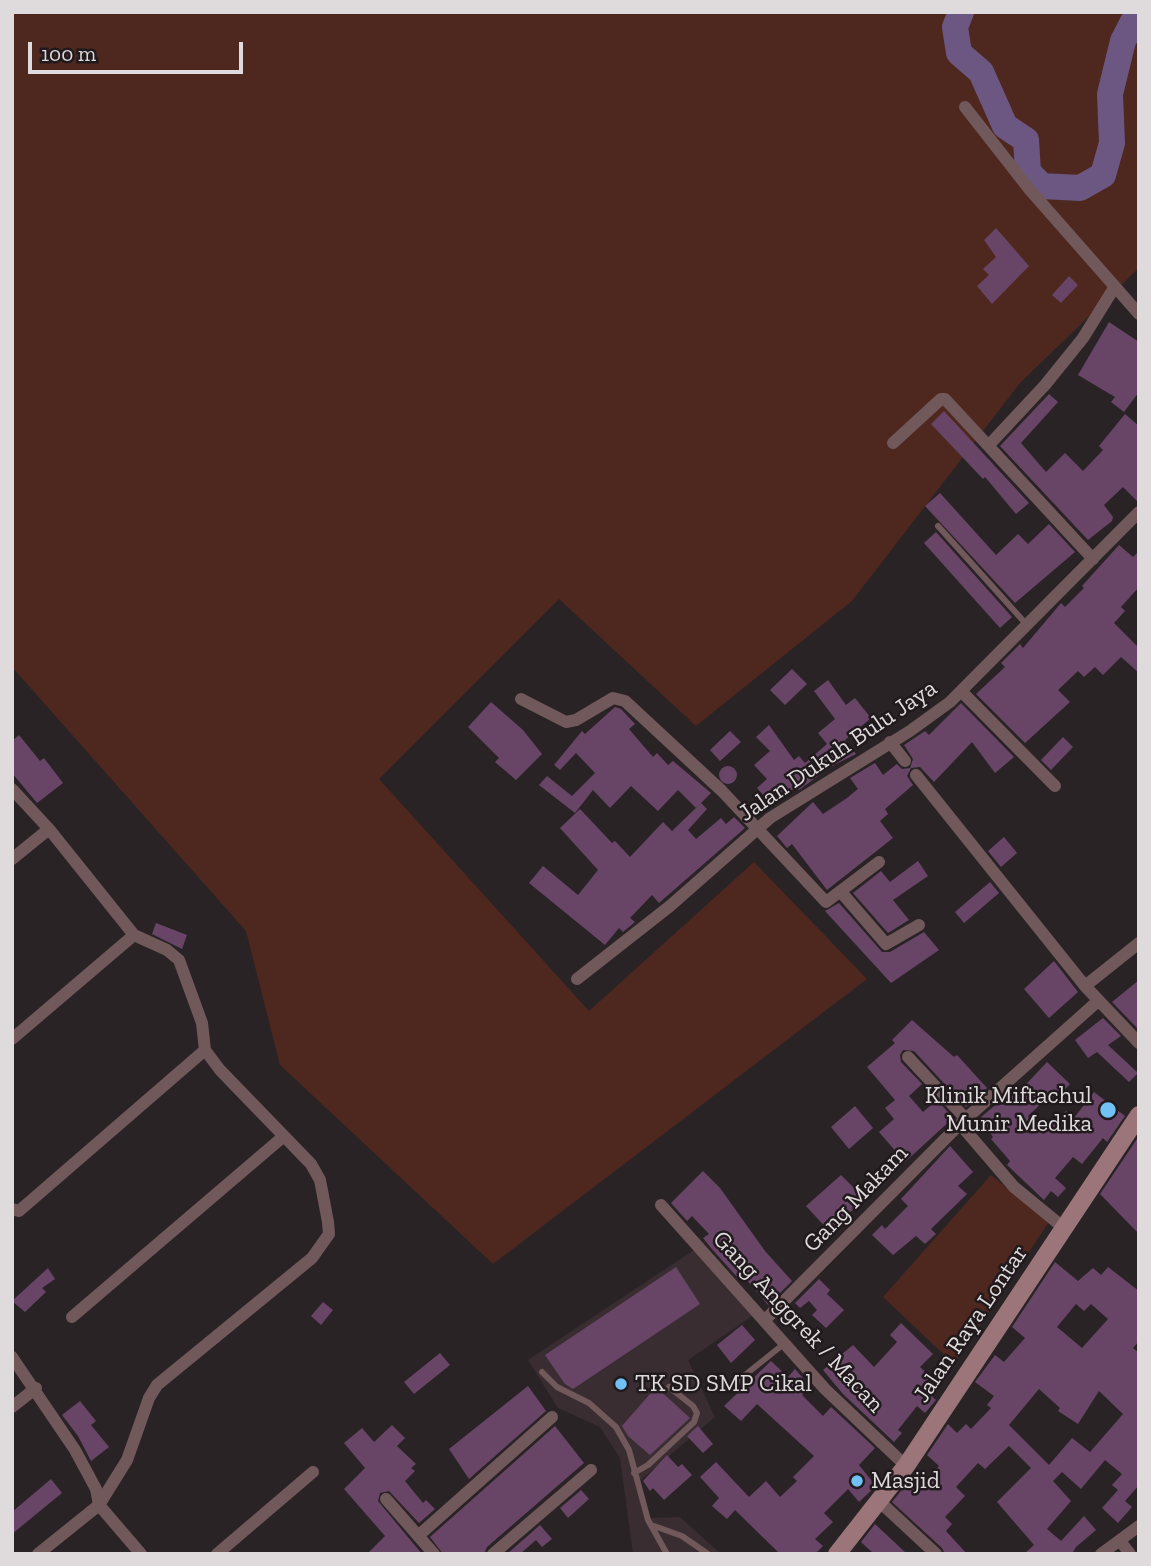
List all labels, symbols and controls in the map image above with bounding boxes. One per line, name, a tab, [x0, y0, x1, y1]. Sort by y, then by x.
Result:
scale bar	[32, 28, 247, 72]
text: 100 m	[41, 41, 96, 66]
street label: Jalan Dukuh Bulu Jaya	[733, 674, 943, 828]
place label: Klinik Miftachul Munir Medika	[925, 1082, 1092, 1138]
marker: Klinik Miftachul Munir Medika	[1098, 1100, 1118, 1120]
street label: Gang Makam	[798, 1139, 914, 1259]
street label: Gang Anggrek / Macan	[706, 1225, 890, 1419]
street label: Jalan Raya Lontar	[908, 1240, 1034, 1408]
place label: TK SD SMP Cikal	[635, 1370, 812, 1398]
marker: TK SD SMP Cikal	[613, 1376, 629, 1392]
place label: Masjid	[871, 1467, 940, 1495]
marker: Masjid	[849, 1473, 865, 1489]

